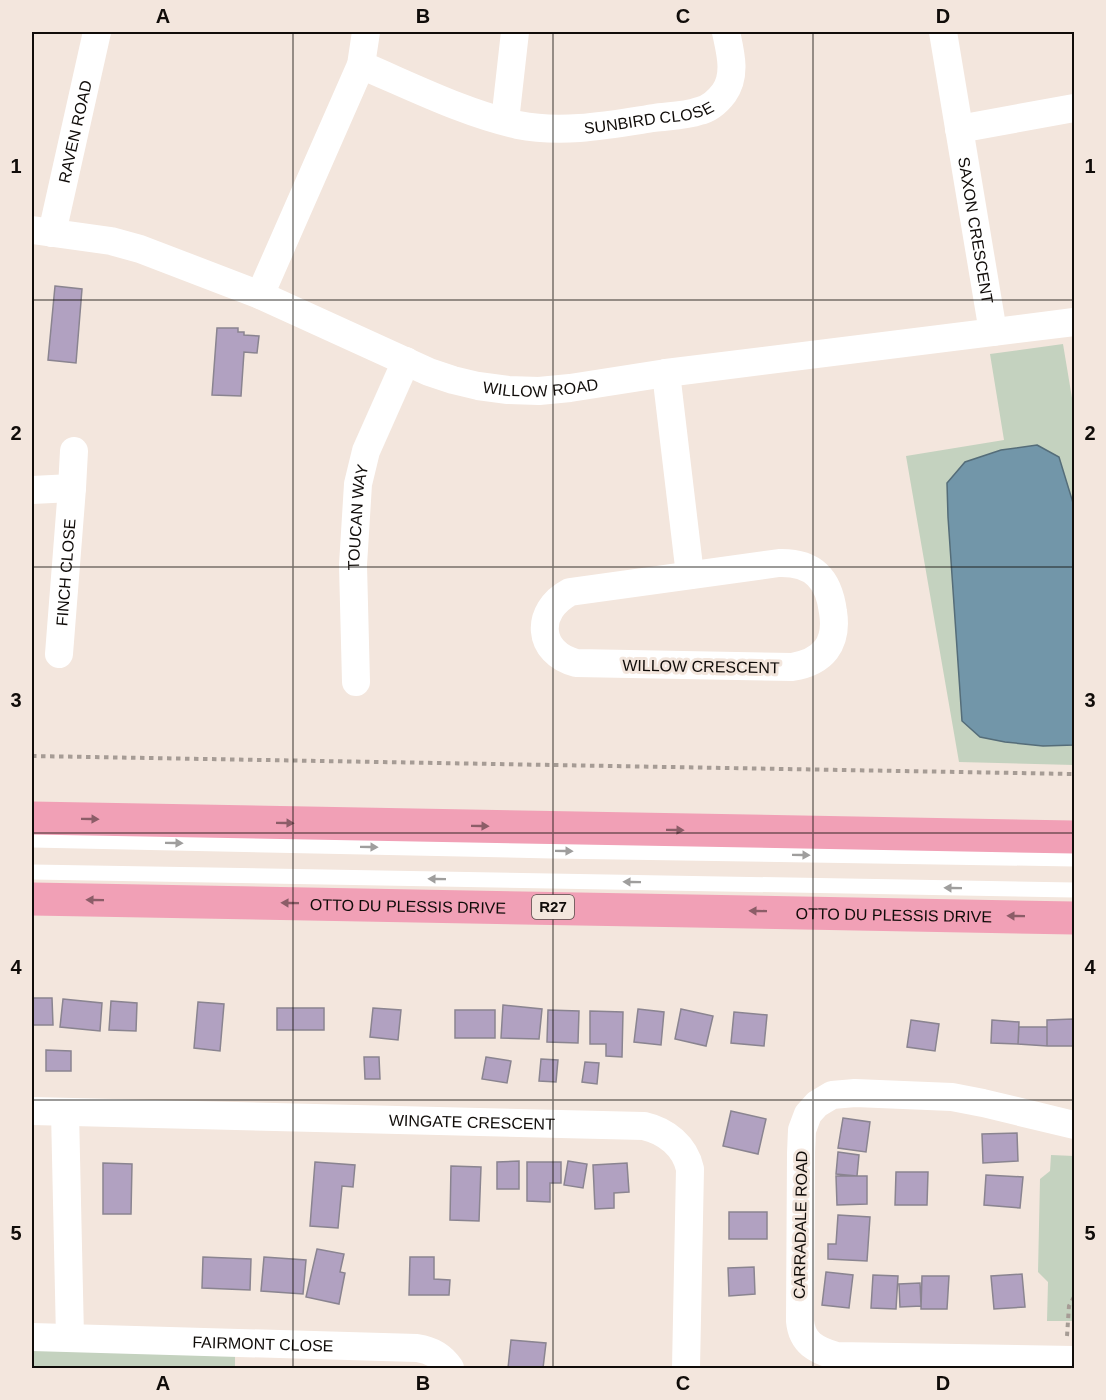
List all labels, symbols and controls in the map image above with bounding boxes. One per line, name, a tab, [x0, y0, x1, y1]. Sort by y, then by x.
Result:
text: A	[156, 5, 170, 27]
text: B	[416, 5, 430, 27]
text: C	[676, 5, 690, 27]
text: D	[936, 5, 950, 27]
street label: RAVEN ROAD	[55, 79, 95, 185]
street label: SUNBIRD CLOSE	[583, 98, 717, 137]
text: 1	[10, 155, 22, 177]
text: 1	[1084, 155, 1096, 177]
street label: SAXON CRESCENT	[955, 156, 996, 305]
street label: WILLOW ROAD	[482, 376, 599, 401]
text: 2	[10, 422, 22, 444]
text: 2	[1084, 422, 1096, 444]
street label: TOUCAN WAY	[345, 462, 372, 570]
street label: FINCH CLOSE	[53, 518, 79, 627]
street label: WILLOW CRESCENT	[622, 657, 780, 676]
text: 3	[10, 689, 22, 711]
text: 3	[1084, 689, 1096, 711]
one-way arrow	[80, 814, 99, 824]
one-way arrow	[275, 818, 294, 827]
one-way arrow	[470, 821, 489, 831]
one-way arrow	[665, 825, 684, 834]
one-way arrow	[164, 839, 183, 848]
one-way arrow	[359, 843, 378, 852]
one-way arrow	[554, 847, 573, 856]
one-way arrow	[791, 850, 810, 860]
one-way arrow	[428, 874, 447, 884]
one-way arrow	[623, 877, 642, 887]
one-way arrow	[944, 883, 963, 893]
one-way arrow	[86, 895, 105, 904]
road number: R27	[532, 895, 574, 919]
street label: OTTO DU PLESSIS DRIVE	[310, 896, 506, 917]
one-way arrow	[281, 898, 300, 907]
street label: OTTO DU PLESSIS DRIVE	[796, 905, 992, 926]
one-way arrow	[749, 907, 768, 916]
one-way arrow	[1007, 912, 1026, 921]
text: 4	[10, 956, 22, 978]
text: 4	[1084, 956, 1096, 978]
street label: WINGATE CRESCENT	[389, 1112, 555, 1133]
street label: CARRADALE ROAD	[791, 1151, 810, 1299]
text: 5	[10, 1222, 22, 1244]
text: 5	[1084, 1222, 1096, 1244]
street label: FAIRMONT CLOSE	[192, 1334, 334, 1355]
text: A	[156, 1372, 170, 1394]
text: B	[416, 1372, 430, 1394]
text: C	[676, 1372, 690, 1394]
text: D	[936, 1372, 950, 1394]

